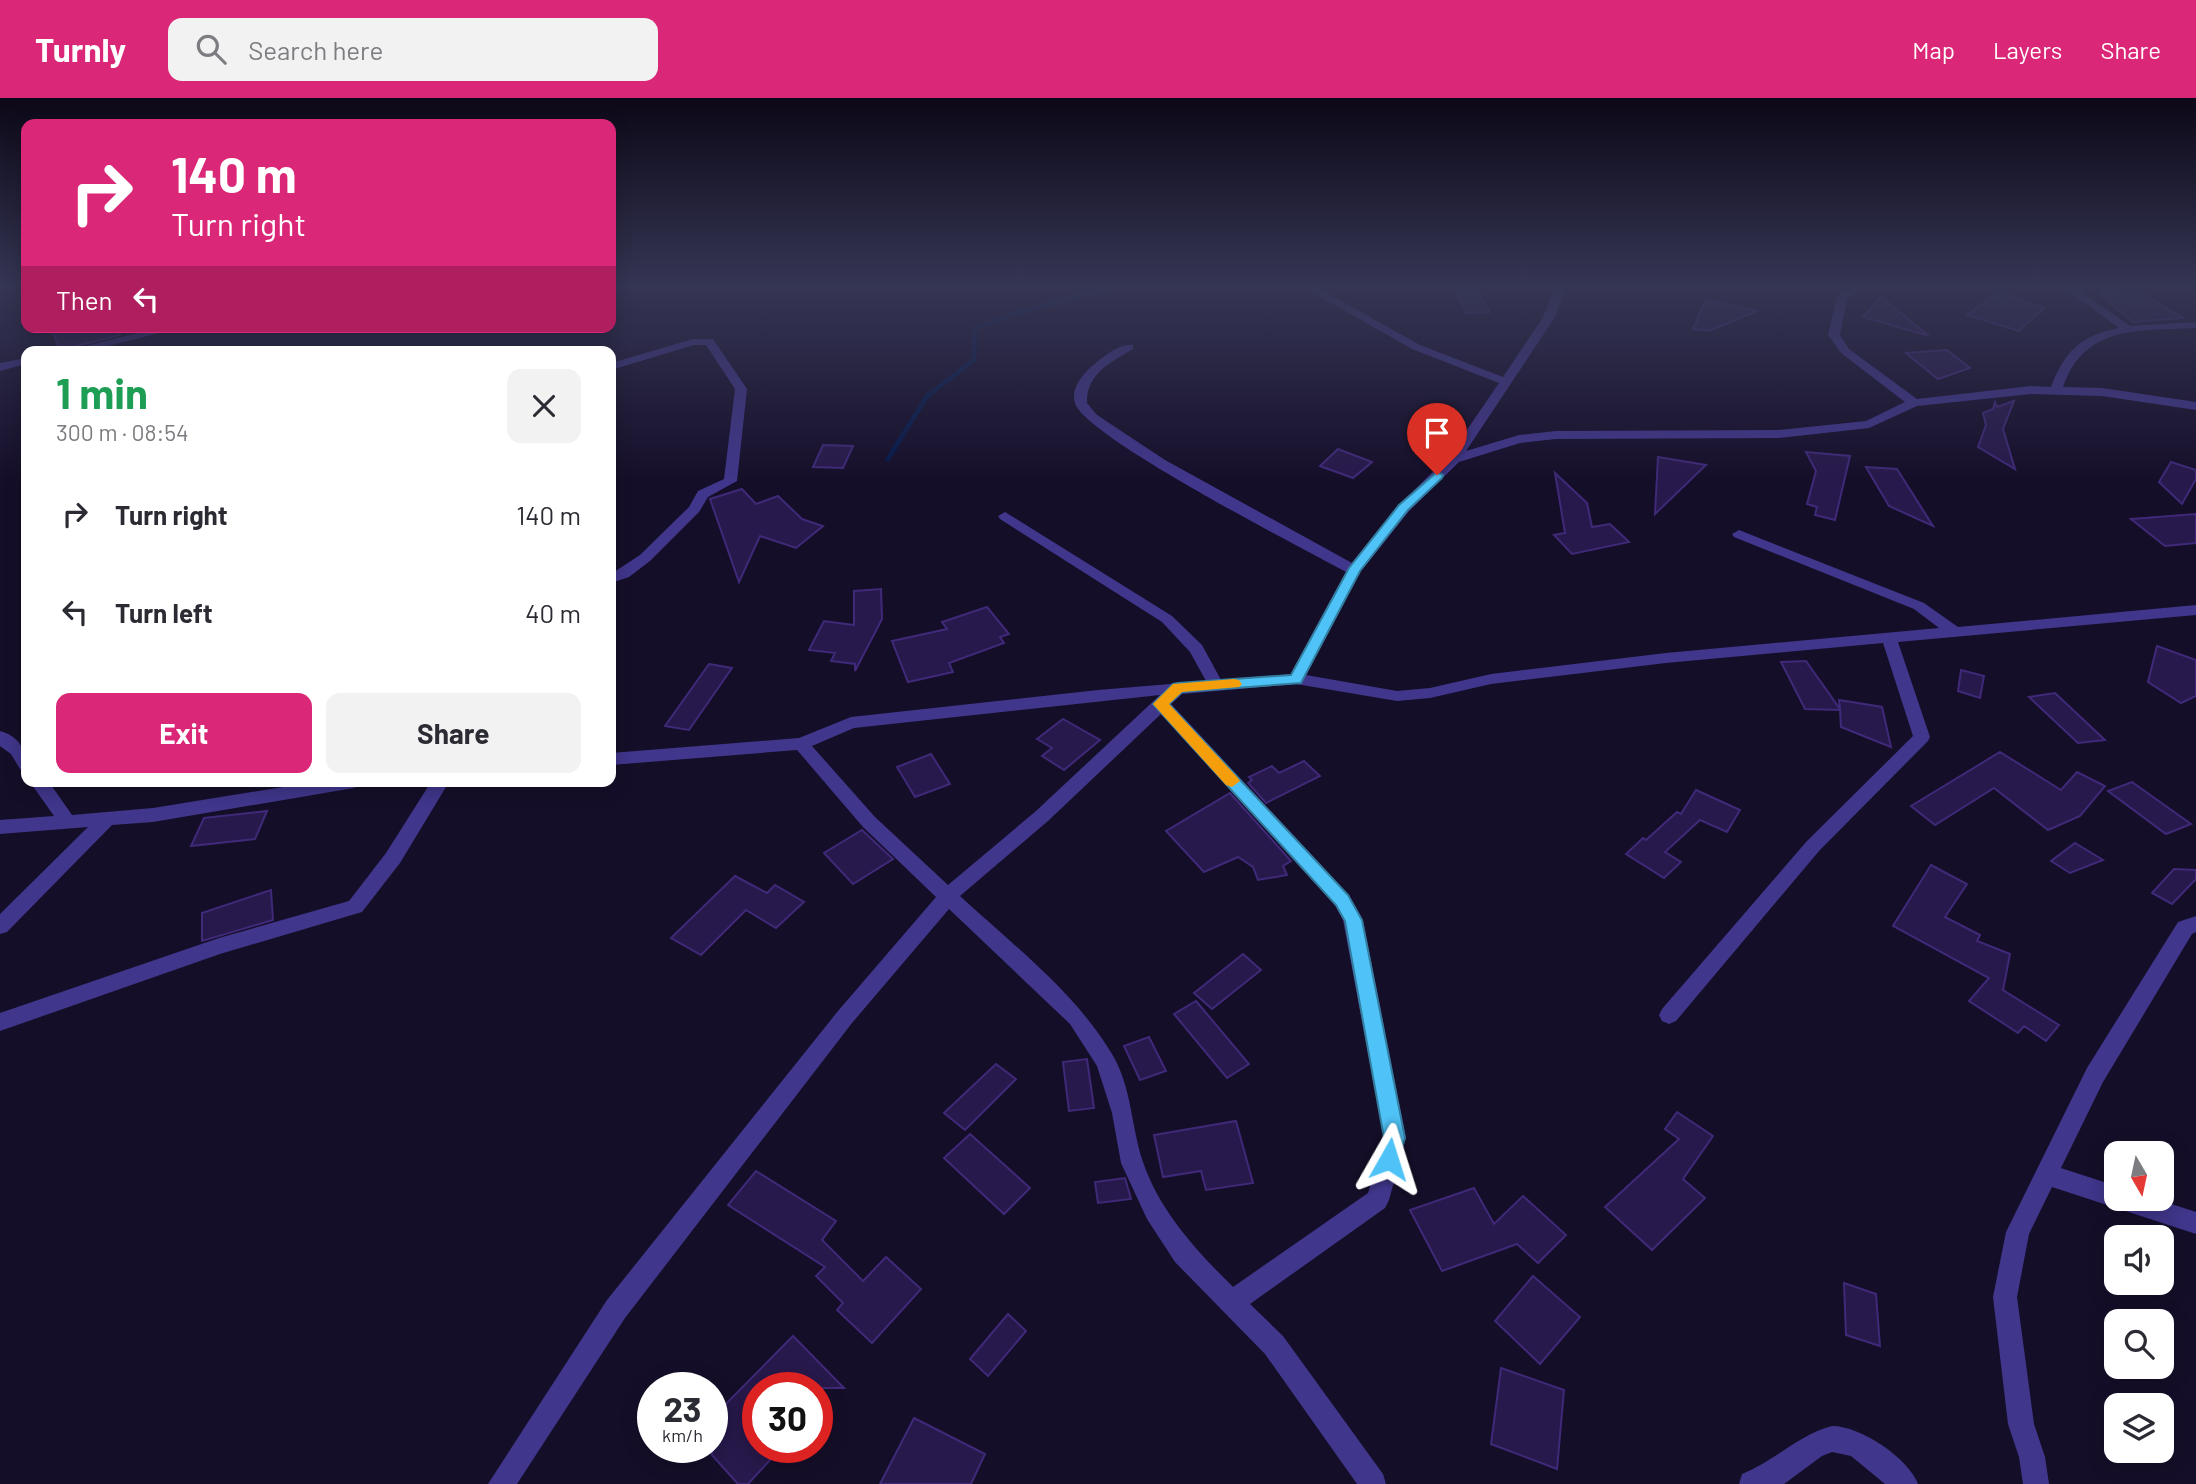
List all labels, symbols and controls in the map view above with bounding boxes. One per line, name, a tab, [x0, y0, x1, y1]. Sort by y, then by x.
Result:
search box	[168, 18, 658, 81]
text: Turnly	[35, 29, 126, 69]
icon: search	[192, 30, 230, 68]
text: Search here	[248, 34, 383, 65]
text: Map	[1912, 35, 1955, 64]
text: Layers	[1993, 35, 2062, 64]
text: Share	[2100, 35, 2161, 64]
text: 140 m	[171, 144, 297, 203]
icon: right	[56, 147, 147, 238]
text: Turn right	[171, 204, 306, 242]
icon: left	[127, 280, 165, 318]
text: Then	[56, 284, 113, 315]
text: 1 min	[56, 367, 148, 417]
button: close	[507, 369, 581, 443]
pin	[1407, 403, 1467, 475]
icon: arrive	[1418, 414, 1456, 452]
text: 300 m · 08:54	[56, 418, 189, 446]
icon: right	[56, 495, 94, 533]
text: Turn right	[115, 499, 228, 530]
text: 140 m	[516, 499, 581, 530]
icon: left	[56, 593, 94, 631]
text: Turn left	[115, 597, 213, 628]
text: 40 m	[525, 597, 581, 628]
button: Exit	[56, 693, 312, 773]
button: Share	[326, 693, 581, 773]
position arrow	[1352, 1122, 1426, 1196]
north arrow	[2104, 1141, 2174, 1211]
map controls	[2104, 1141, 2174, 1463]
button: sound	[2104, 1225, 2174, 1295]
button: search	[2104, 1309, 2174, 1379]
speed limit sign: 30	[742, 1372, 833, 1463]
text: 23	[663, 1387, 702, 1429]
button: layers	[2104, 1393, 2174, 1463]
text: km/h	[662, 1424, 703, 1446]

